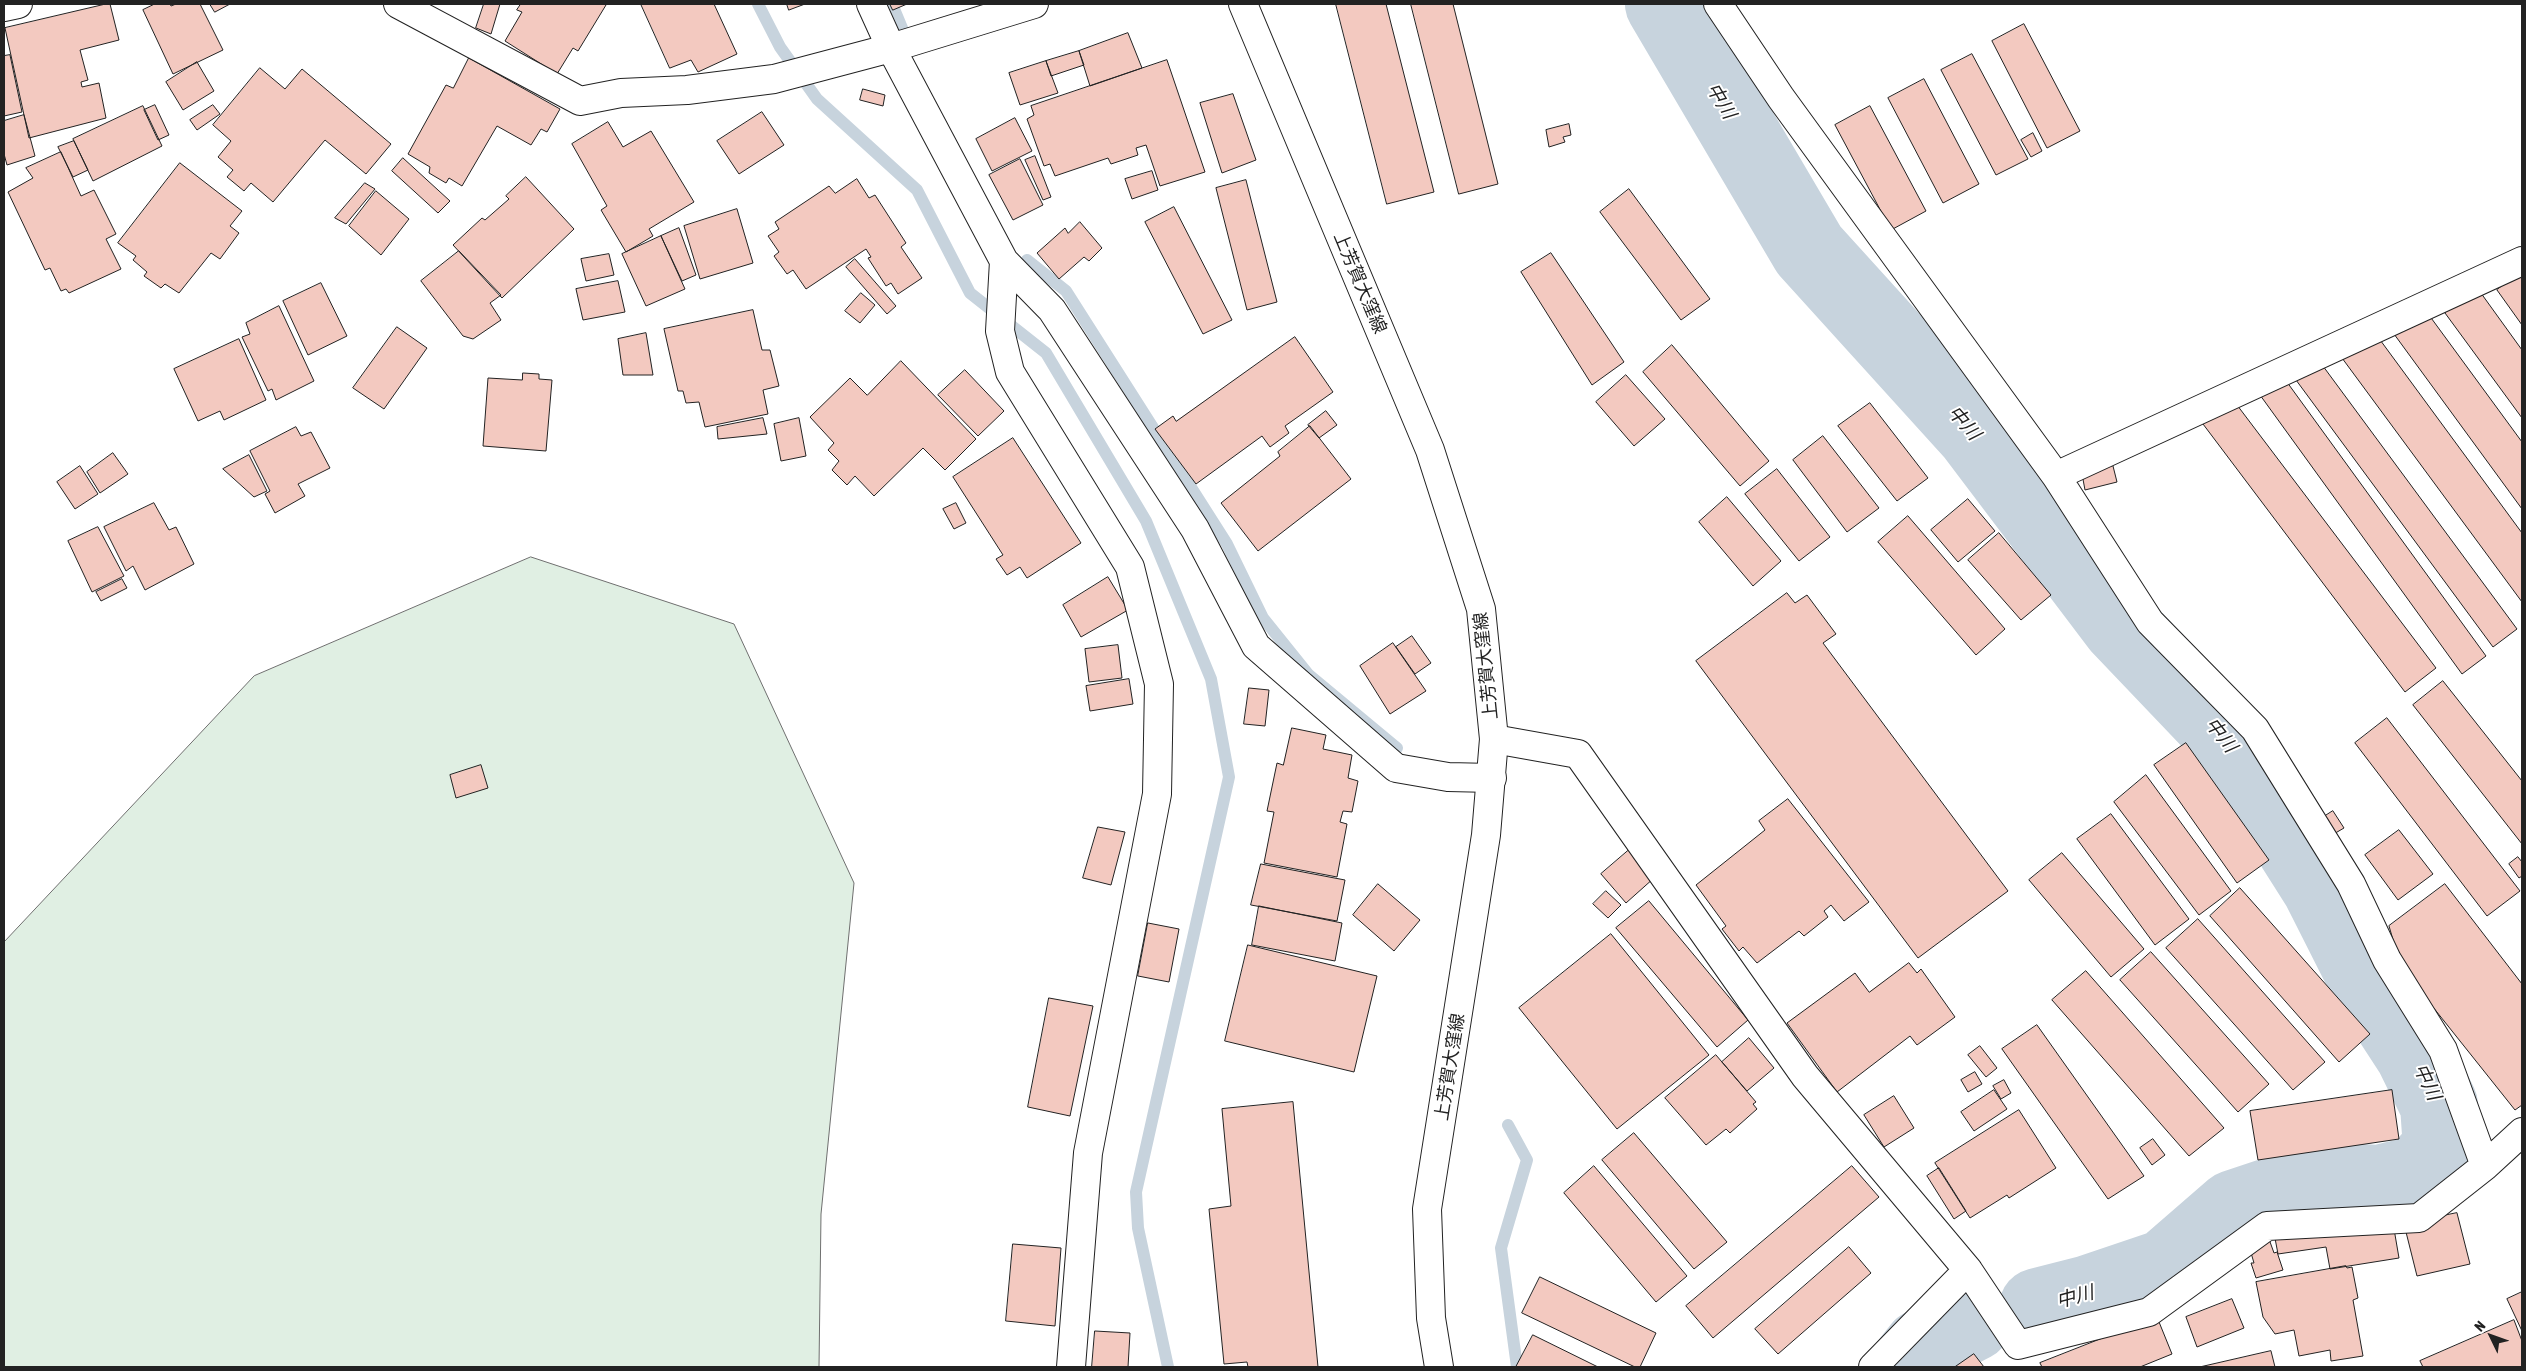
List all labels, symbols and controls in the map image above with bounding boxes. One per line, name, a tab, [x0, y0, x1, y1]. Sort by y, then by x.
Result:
water label: 中川	[1701, 79, 1741, 123]
street label: 上芳賀大窪線	[1329, 229, 1391, 337]
water label: 中川	[1943, 401, 1985, 445]
street label: 上芳賀大窪線	[1470, 611, 1502, 721]
water label: 中川	[2200, 713, 2242, 757]
street label: 上芳賀大窪線	[1431, 1012, 1469, 1122]
water label: 中川	[2409, 1060, 2445, 1104]
water label: 中川	[2054, 1281, 2096, 1313]
north arrow	[2466, 1311, 2516, 1361]
text: N	[2471, 1318, 2489, 1334]

